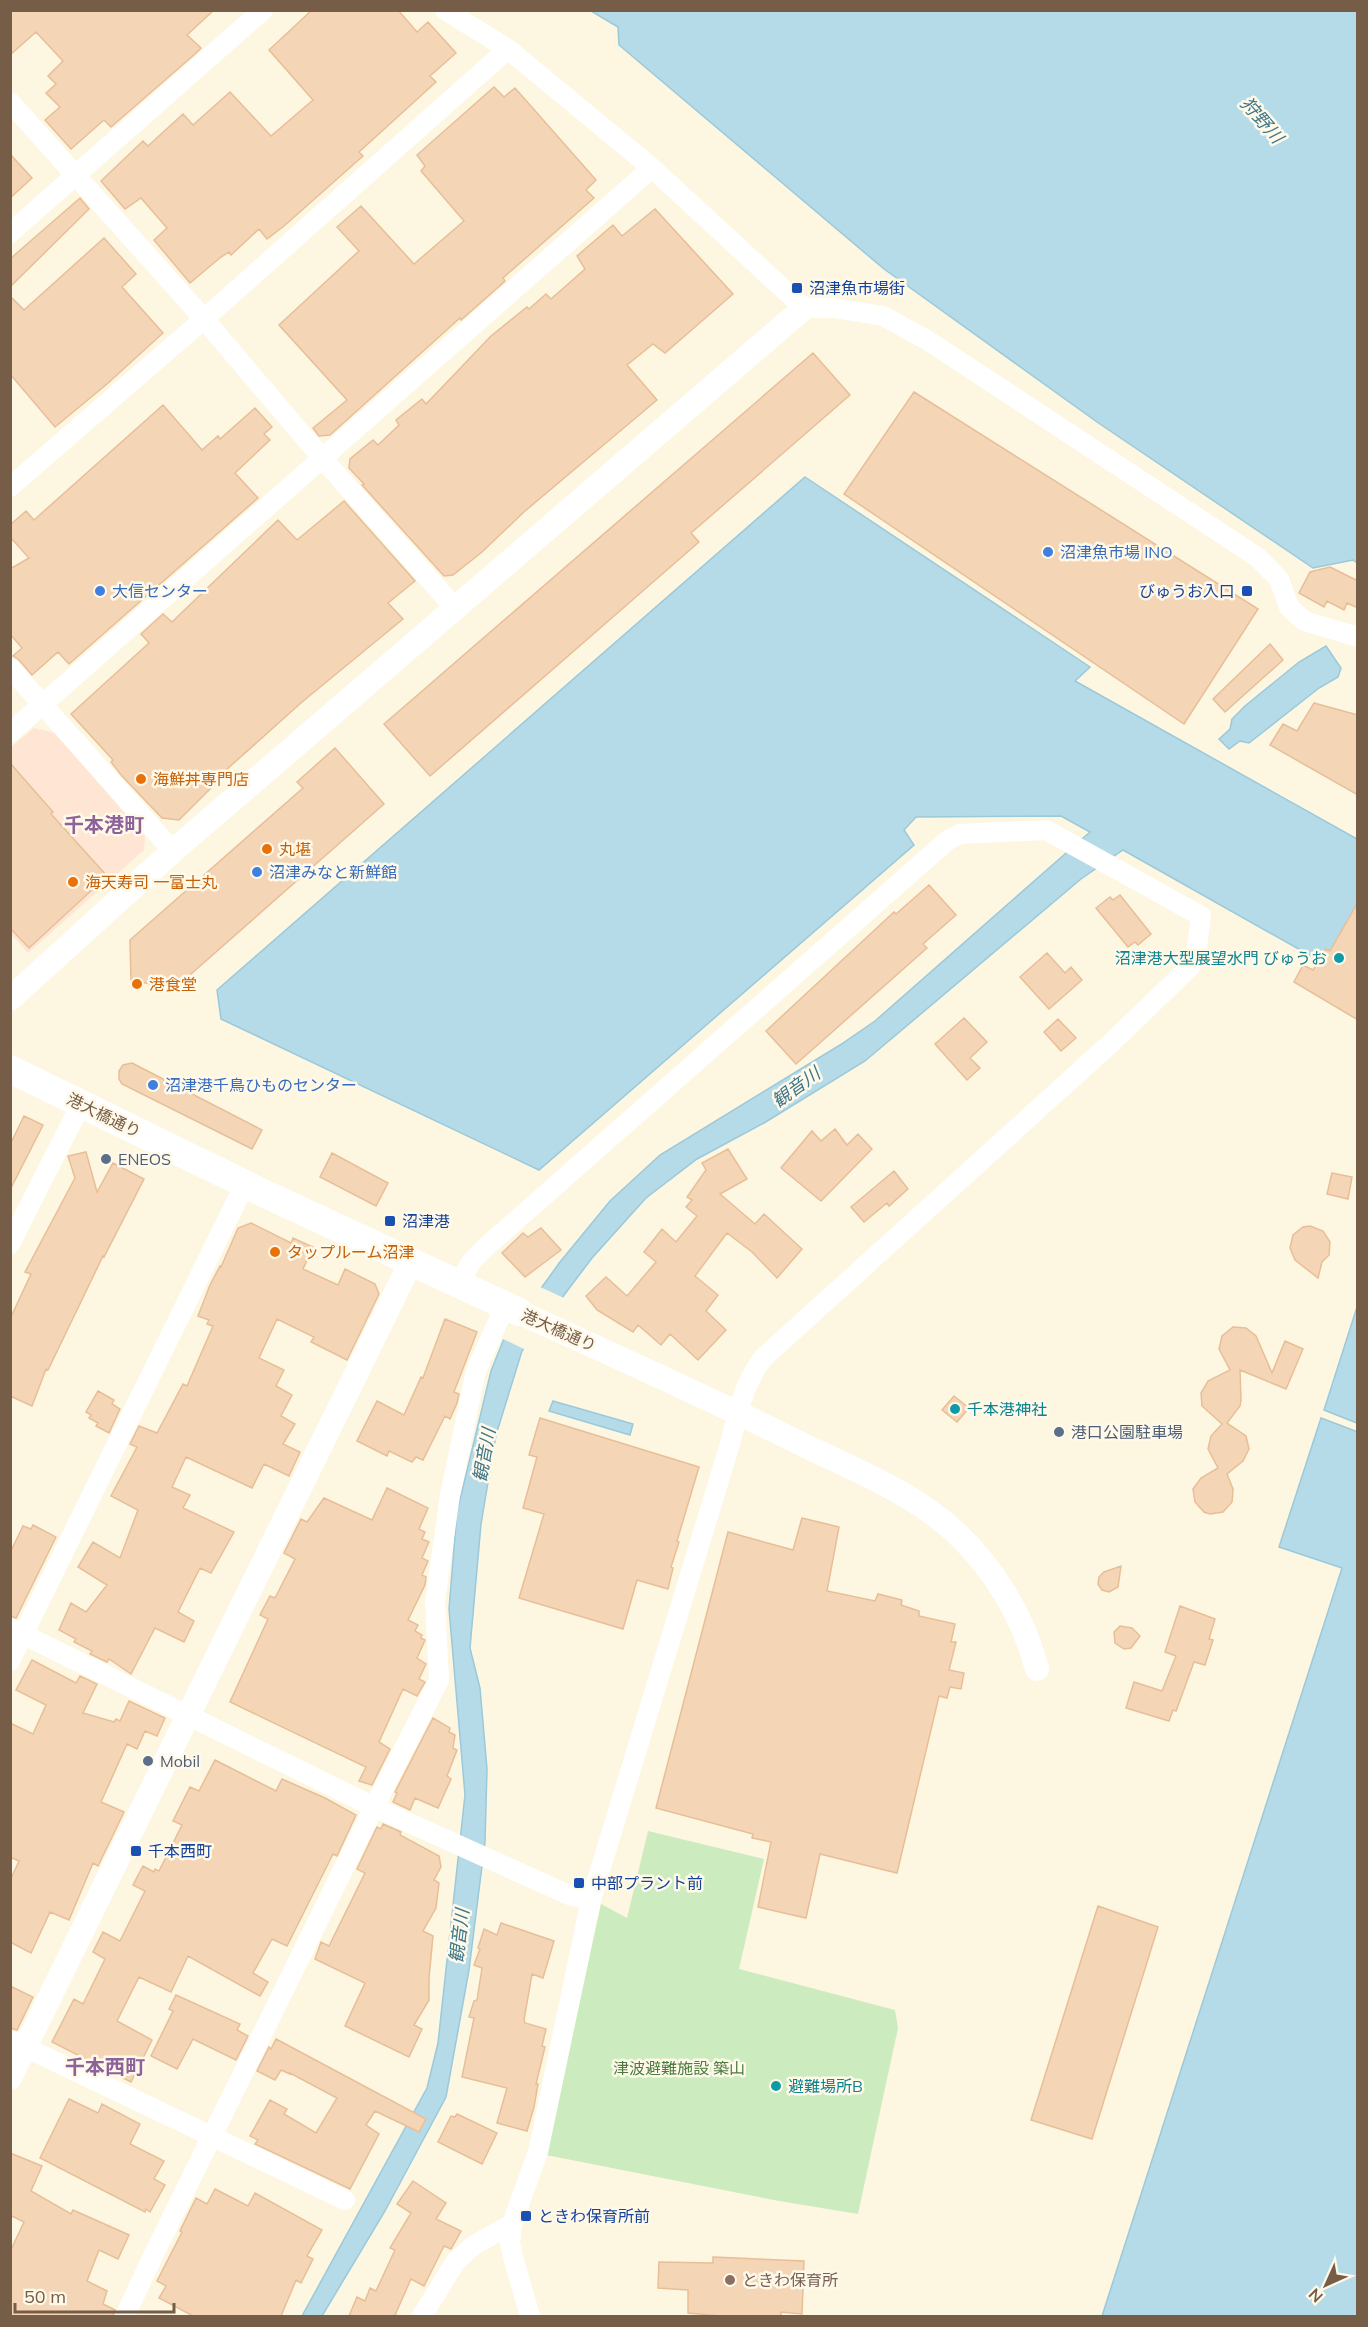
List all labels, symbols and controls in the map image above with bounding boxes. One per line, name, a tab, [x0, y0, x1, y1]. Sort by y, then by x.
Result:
water label: 狩野川	[1236, 92, 1290, 149]
place label: 沼津魚市場街	[809, 278, 905, 298]
marker: 沼津魚市場街	[790, 281, 804, 295]
place label: 沼津魚市場 INO	[1060, 542, 1173, 562]
marker: 沼津魚市場 INO	[1041, 545, 1055, 559]
place label: 大信センター	[112, 581, 208, 601]
place label: びゅうお入口	[1139, 581, 1235, 601]
marker: 大信センター	[93, 584, 107, 598]
marker: びゅうお入口	[1240, 584, 1254, 598]
place label: 海鮮丼専門店	[153, 769, 249, 789]
marker: 海鮮丼専門店	[134, 772, 148, 786]
district label: 千本港町	[64, 812, 144, 837]
place label: 丸堪	[279, 839, 311, 859]
marker: 丸堪	[260, 842, 274, 856]
place label: 沼津みなと新鮮館	[269, 862, 397, 882]
marker: 沼津みなと新鮮館	[250, 865, 264, 879]
place label: 海天寿司 一富士丸	[85, 872, 217, 892]
marker: 海天寿司 一富士丸	[66, 875, 80, 889]
place label: 沼津港大型展望水門 びゅうお	[1115, 948, 1327, 968]
marker: 沼津港大型展望水門 びゅうお	[1332, 951, 1346, 965]
place label: 港食堂	[149, 974, 197, 994]
marker: 港食堂	[130, 977, 144, 991]
water label: 観音川	[767, 1061, 826, 1112]
place label: 沼津港千鳥ひものセンター	[165, 1075, 357, 1095]
marker: 沼津港千鳥ひものセンター	[146, 1078, 160, 1092]
street label: 港大橋通り	[64, 1088, 144, 1142]
place label: ENEOS	[118, 1149, 171, 1169]
marker: ENEOS	[99, 1152, 113, 1166]
place label: 沼津港	[402, 1211, 450, 1231]
marker: 沼津港	[383, 1214, 397, 1228]
place label: タップルーム沼津	[287, 1242, 415, 1262]
marker: タップルーム沼津	[268, 1245, 282, 1259]
street label: 港大橋通り	[518, 1305, 600, 1355]
place label: 千本港神社	[967, 1399, 1047, 1419]
marker: 千本港神社	[948, 1402, 962, 1416]
place label: 港口公園駐車場	[1071, 1422, 1183, 1442]
water label: 観音川	[468, 1424, 500, 1484]
marker: 港口公園駐車場	[1052, 1425, 1066, 1439]
place label: Mobil	[160, 1751, 200, 1771]
marker: Mobil	[141, 1754, 155, 1768]
place label: 千本西町	[148, 1841, 212, 1861]
marker: 千本西町	[129, 1844, 143, 1858]
place label: 中部プラント前	[591, 1873, 703, 1893]
marker: 中部プラント前	[572, 1876, 586, 1890]
water label: 観音川	[444, 1906, 474, 1964]
district label: 千本西町	[65, 2054, 145, 2079]
park label: 津波避難施設 築山	[613, 2058, 745, 2078]
place label: 避難場所B	[788, 2076, 863, 2096]
marker: 避難場所B	[769, 2079, 783, 2093]
place label: ときわ保育所前	[538, 2206, 650, 2226]
marker: ときわ保育所前	[519, 2209, 533, 2223]
north arrow	[1296, 2255, 1356, 2315]
place label: ときわ保育所	[742, 2270, 838, 2290]
marker: ときわ保育所	[723, 2273, 737, 2287]
scale bar	[15, 2276, 174, 2314]
text: N	[1304, 2284, 1327, 2307]
text: 50 m	[24, 2285, 66, 2308]

